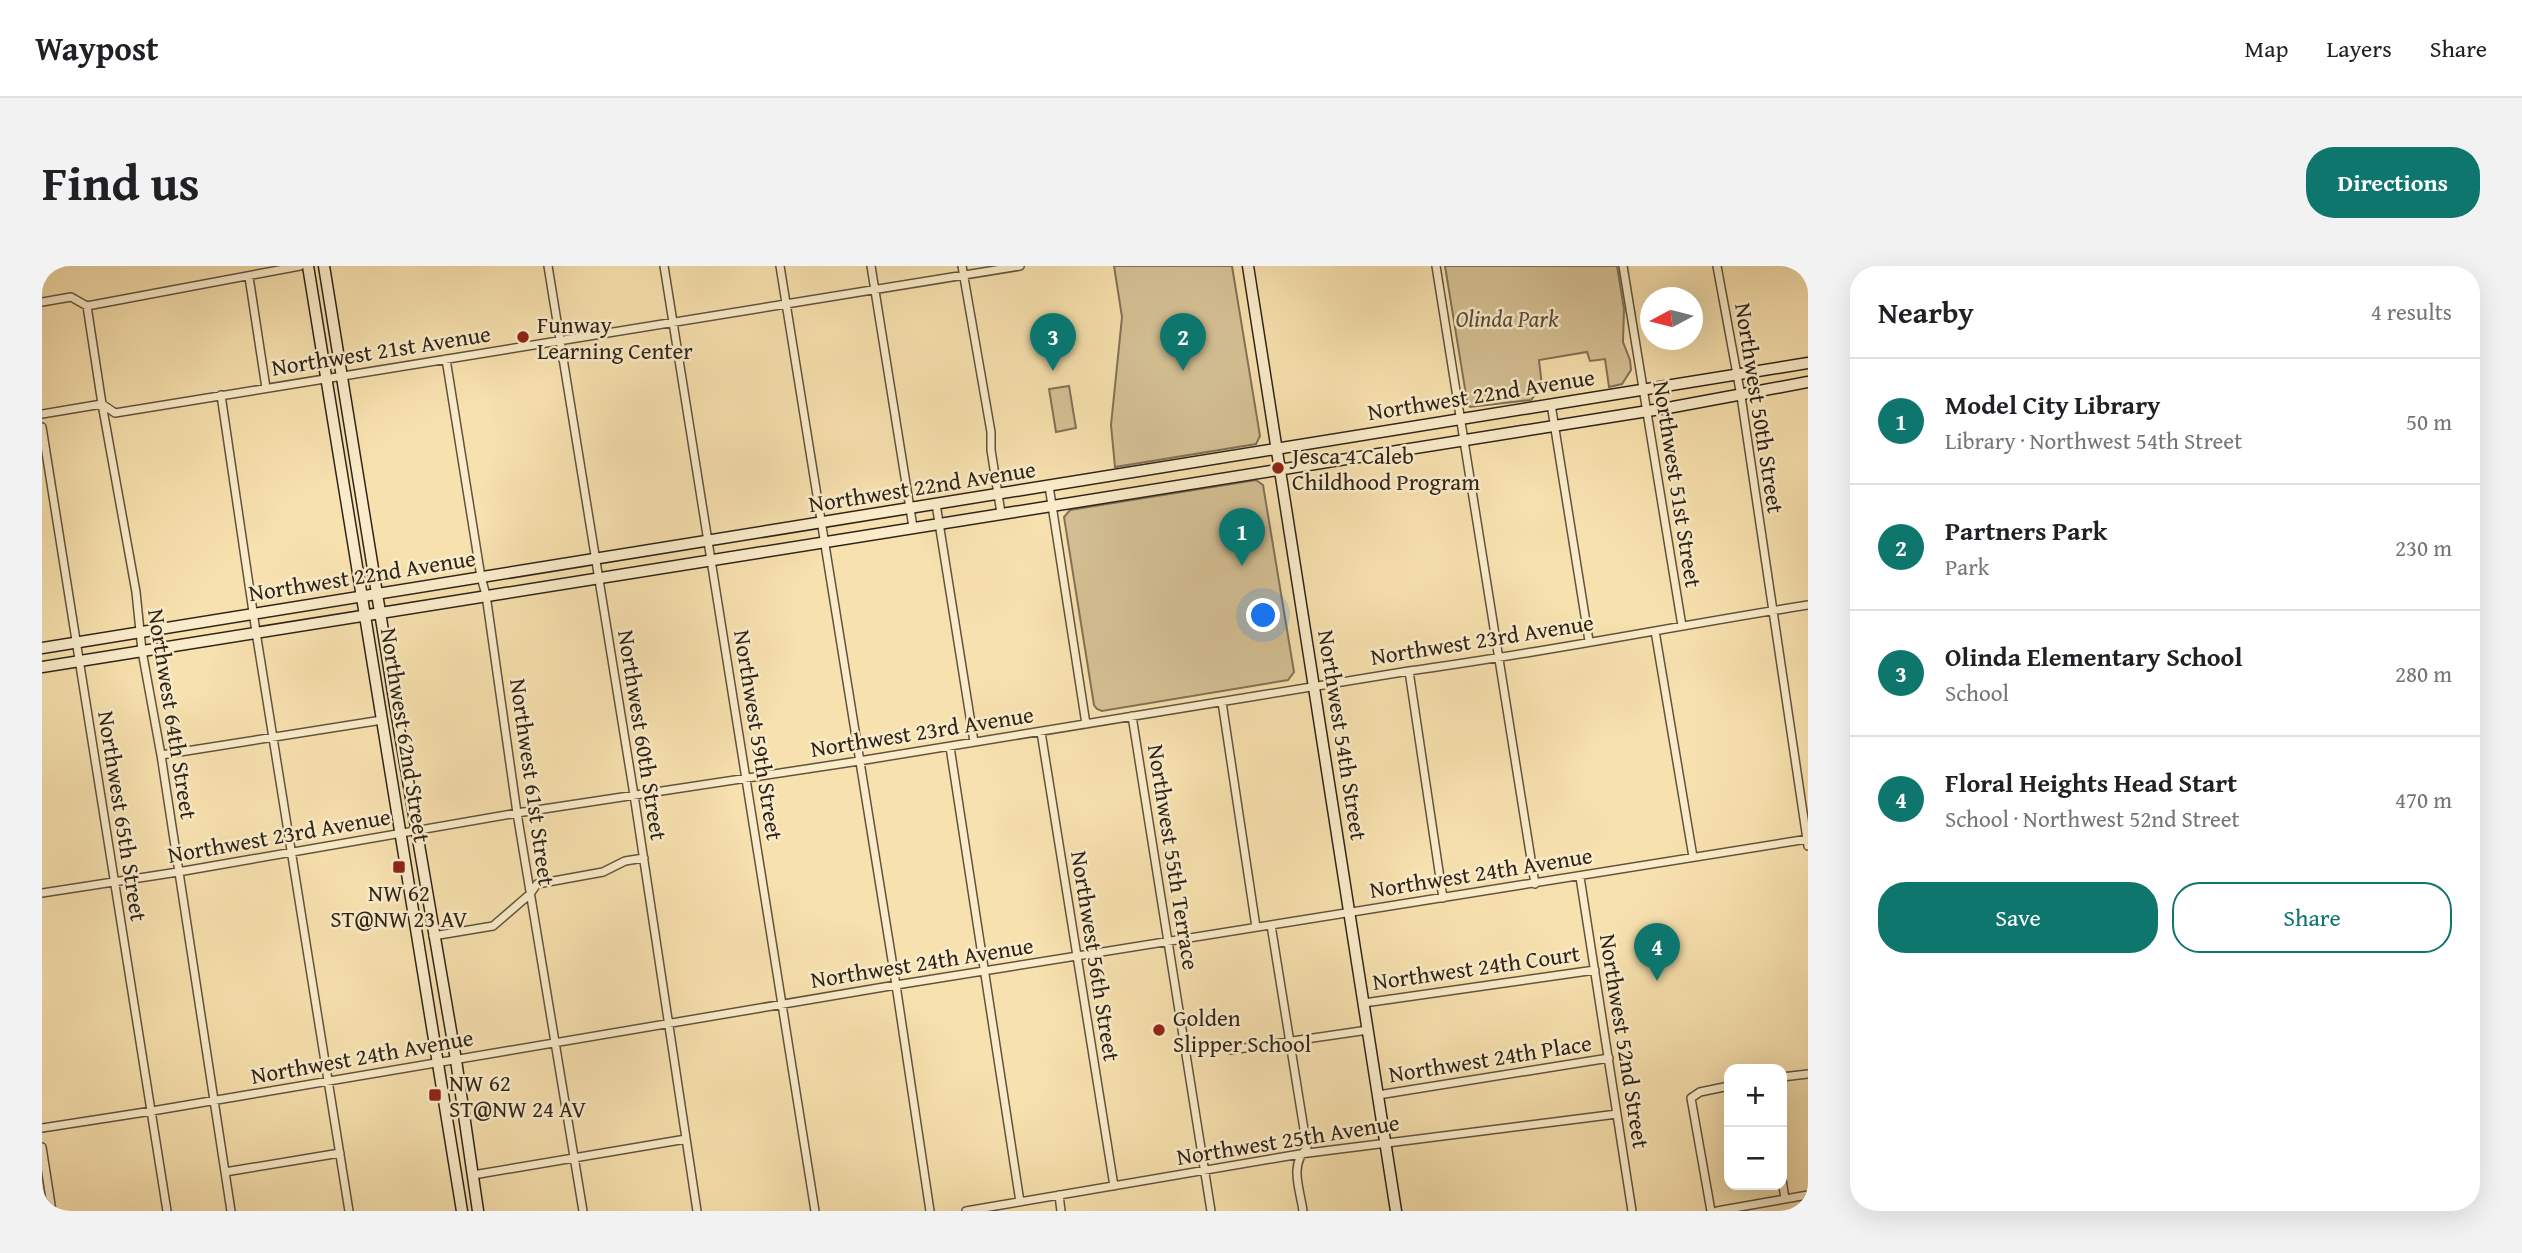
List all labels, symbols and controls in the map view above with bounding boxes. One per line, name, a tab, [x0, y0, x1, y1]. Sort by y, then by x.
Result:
text: Waypost	[35, 24, 159, 72]
text: Map	[2245, 31, 2288, 66]
text: Layers	[2326, 31, 2392, 66]
text: Share	[2430, 31, 2487, 66]
text: Find us	[42, 146, 200, 218]
button: Directions	[2306, 147, 2480, 218]
north arrow	[1640, 287, 1703, 350]
text: Nearby	[1878, 290, 1974, 334]
text: 4 results	[2371, 295, 2452, 328]
street label: Northwest 50th Street	[1727, 300, 1793, 516]
park label: Olinda Park	[1455, 302, 1559, 335]
place label: Funway Learning Center	[537, 308, 693, 367]
pin: 3	[1030, 313, 1076, 371]
pin: 2	[1160, 313, 1206, 371]
street label: Northwest 21st Avenue	[269, 316, 493, 384]
marker: Funway Learning Center	[515, 329, 531, 345]
street label: Northwest 22nd Avenue	[1365, 360, 1597, 428]
street label: Northwest 51st Street	[1645, 378, 1711, 590]
text: Model City Library	[1945, 385, 2160, 424]
text: 1	[1895, 405, 1907, 438]
text: 50 m	[2406, 405, 2452, 438]
text: Library · Northwest 54th Street	[1945, 424, 2242, 457]
place label: Jesca 4 Caleb Childhood Program	[1289, 439, 1480, 498]
street label: Northwest 22nd Avenue	[806, 452, 1038, 520]
marker: Jesca 4 Caleb Childhood Program	[1270, 460, 1286, 476]
pin: 1	[1219, 508, 1265, 566]
text: Partners Park	[1945, 511, 2107, 550]
text: 2	[1895, 531, 1907, 564]
text: 230 m	[2395, 531, 2452, 564]
street label: Northwest 22nd Avenue	[246, 541, 478, 609]
text: Park	[1945, 550, 1989, 583]
your location	[1246, 598, 1280, 632]
street label: Northwest 23rd Avenue	[1368, 605, 1596, 673]
street label: Northwest 64th Street	[140, 606, 206, 822]
street label: Northwest 62nd Street	[373, 625, 439, 845]
street label: Northwest 60th Street	[610, 627, 676, 843]
street label: Northwest 59th Street	[726, 627, 792, 843]
street label: Northwest 54th Street	[1310, 627, 1376, 843]
text: Olinda Elementary School	[1945, 637, 2243, 676]
text: 3	[1895, 657, 1907, 690]
text: 280 m	[2395, 657, 2452, 690]
street label: Northwest 61st Street	[502, 676, 564, 888]
text: School	[1945, 676, 2009, 709]
street label: Northwest 23rd Avenue	[808, 697, 1036, 765]
street label: Northwest 65th Street	[90, 708, 156, 924]
street label: Northwest 55th Terrace	[1140, 742, 1208, 972]
text: Floral Heights Head Start	[1945, 763, 2237, 802]
text: 4	[1895, 783, 1907, 816]
text: 470 m	[2395, 783, 2452, 816]
street label: Northwest 23rd Avenue	[165, 799, 393, 871]
text: School · Northwest 52nd Street	[1945, 802, 2240, 835]
street label: Northwest 24th Avenue	[1367, 838, 1595, 906]
street label: Northwest 56th Street	[1063, 848, 1129, 1064]
marker: NW 62 ST@NW 23 AV	[391, 859, 407, 875]
place label: NW 62 ST@NW 23 AV	[330, 876, 468, 935]
button: Save	[1878, 882, 2158, 953]
button: Share	[2172, 882, 2452, 953]
pin: 4	[1634, 923, 1680, 981]
street label: Northwest 24th Avenue	[808, 928, 1036, 996]
street label: Northwest 52nd Street	[1592, 931, 1658, 1151]
street label: Northwest 24th Court	[1370, 936, 1582, 998]
place label: Golden Slipper School	[1173, 1001, 1311, 1060]
street label: Northwest 24th Avenue	[248, 1020, 476, 1092]
marker: Golden Slipper School	[1151, 1022, 1167, 1038]
street label: Northwest 24th Place	[1386, 1026, 1594, 1090]
map controls	[1724, 1064, 1787, 1190]
button: +	[1724, 1064, 1787, 1127]
place label: NW 62 ST@NW 24 AV	[449, 1066, 586, 1125]
marker: NW 62 ST@NW 24 AV	[427, 1087, 443, 1103]
street label: Northwest 25th Avenue	[1174, 1105, 1402, 1173]
button: −	[1724, 1127, 1787, 1190]

